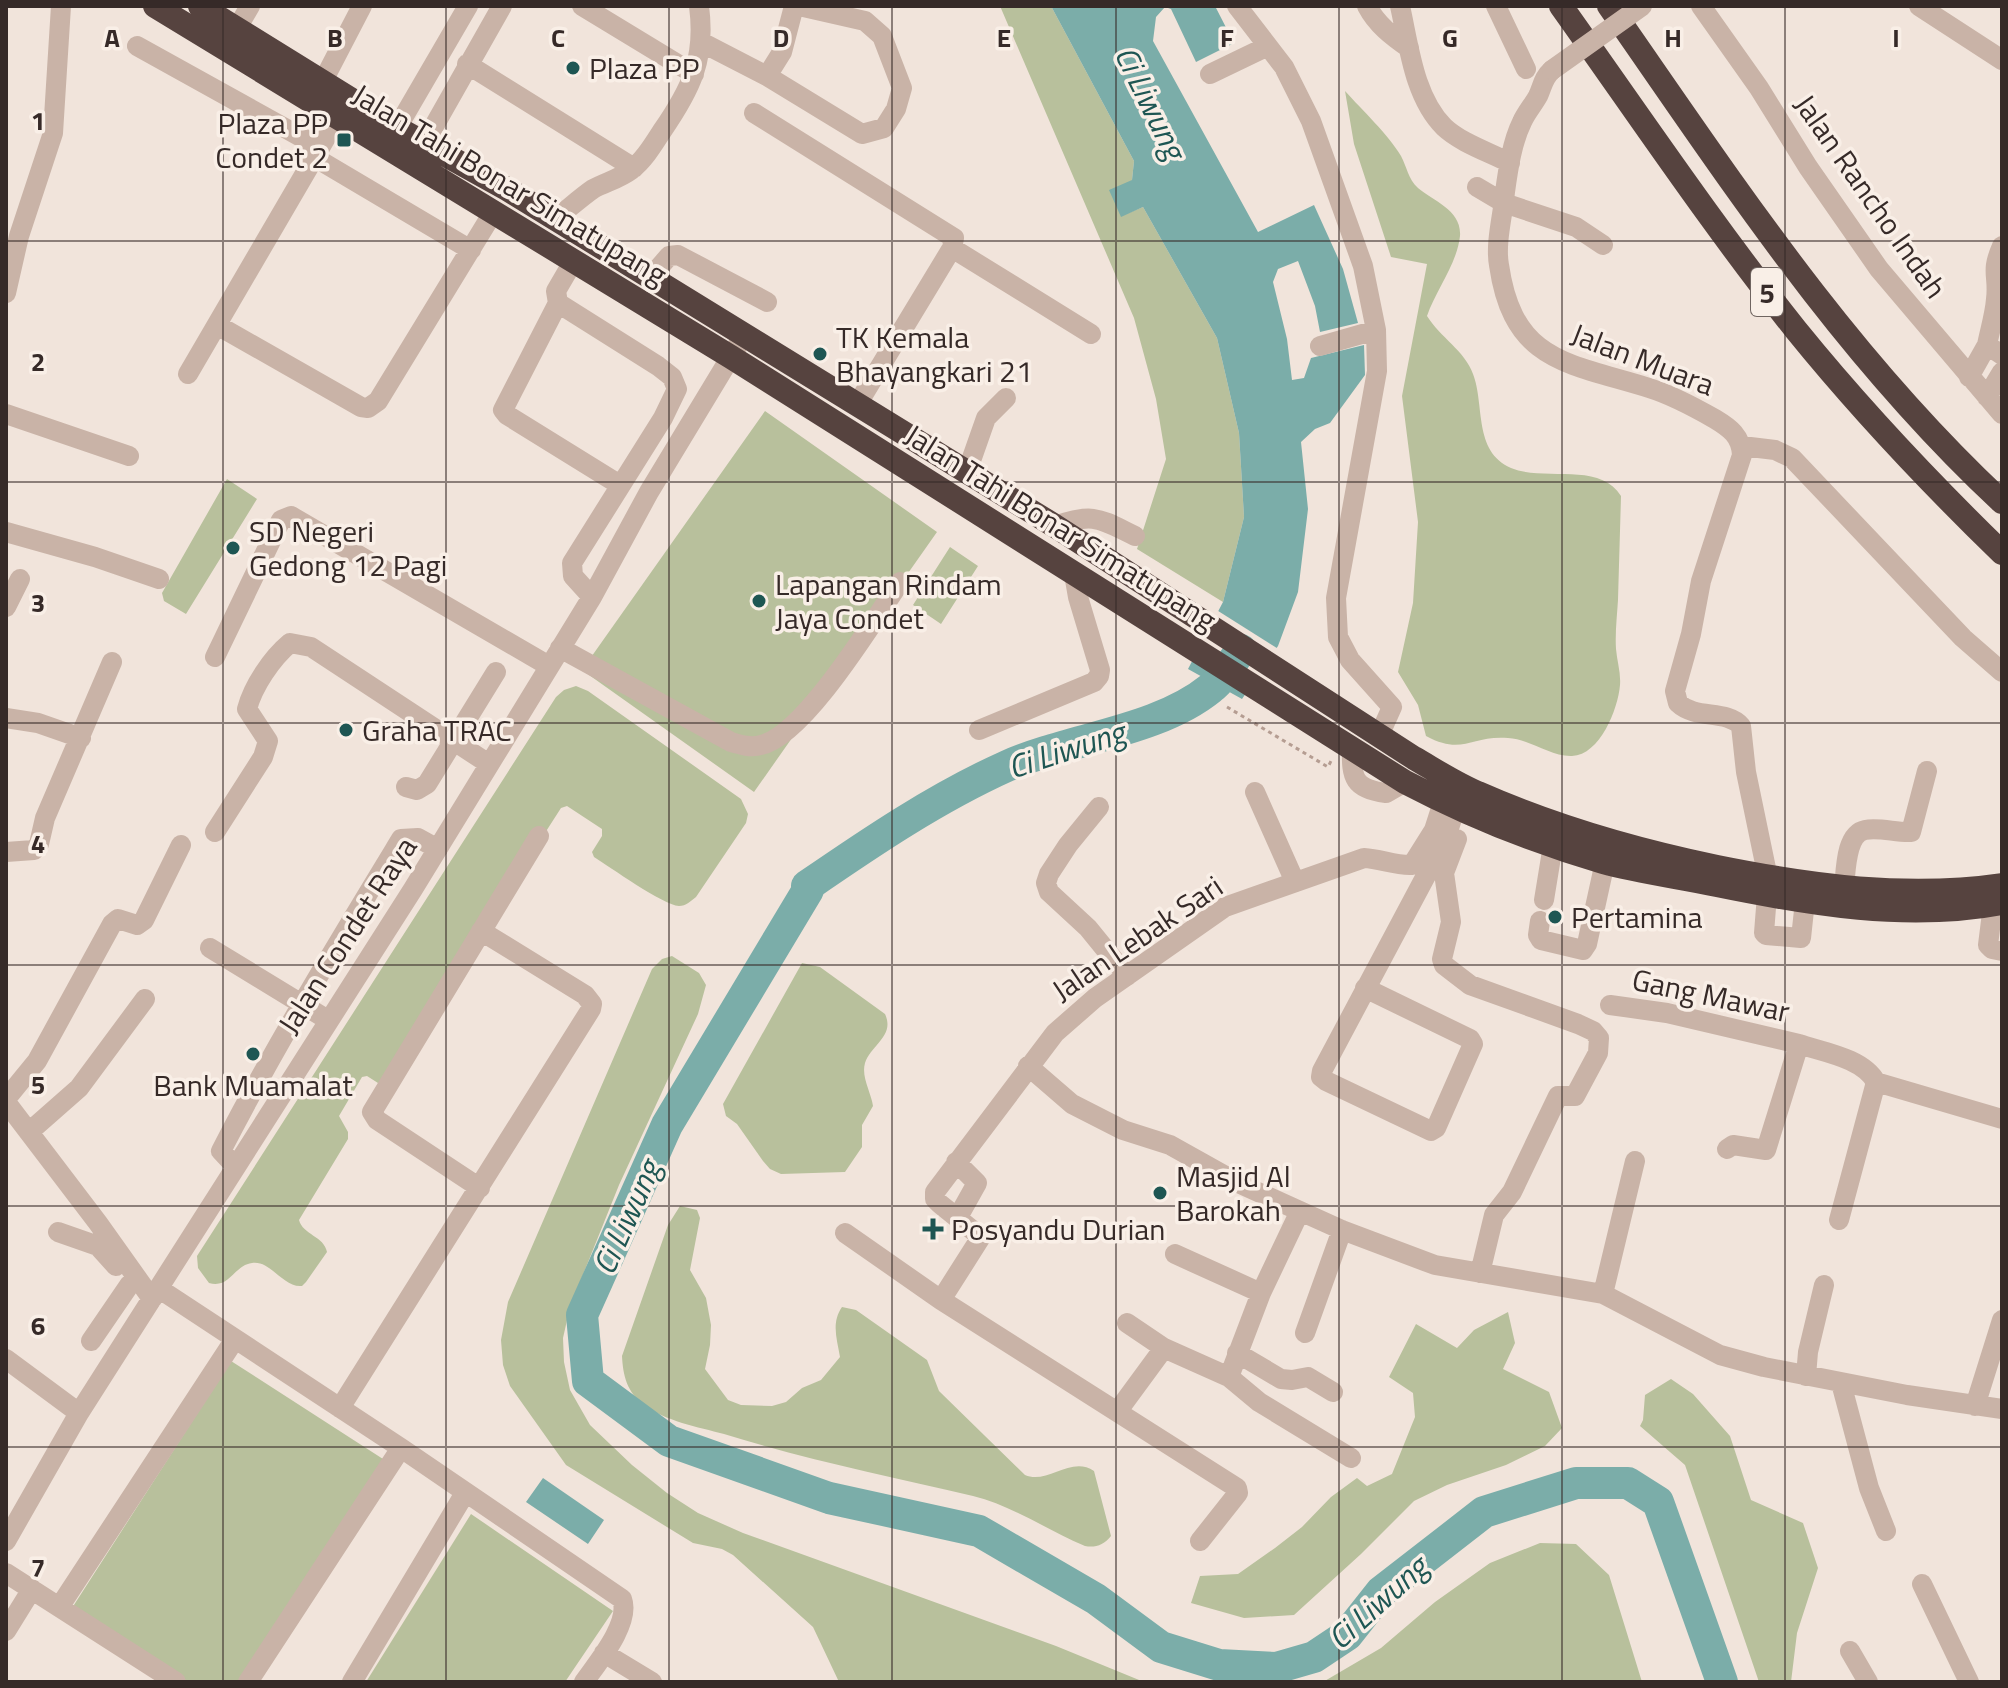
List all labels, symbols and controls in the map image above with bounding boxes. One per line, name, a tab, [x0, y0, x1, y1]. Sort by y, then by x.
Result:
text: A	[104, 18, 120, 57]
text: B	[327, 18, 343, 57]
text: C	[551, 18, 565, 57]
text: D	[773, 18, 789, 57]
text: E	[997, 18, 1011, 57]
text: F	[1220, 18, 1234, 57]
text: G	[1442, 18, 1458, 57]
text: H	[1664, 18, 1682, 57]
text: I	[1892, 18, 1900, 57]
water label: Ci Liwung	[1103, 37, 1201, 170]
place label: Plaza PP	[589, 45, 700, 91]
marker: Plaza PP	[564, 59, 582, 77]
street label: Jalan Tahi Bonar Simatupang	[344, 72, 676, 296]
street label: Jalan Rancho Indah	[1783, 84, 1959, 308]
place label: Plaza PP Condet 2	[215, 100, 328, 180]
text: 1	[31, 101, 45, 140]
marker: Plaza PP Condet 2	[335, 131, 353, 149]
road number: 5	[1751, 268, 1783, 316]
street label: Jalan Muara	[1565, 311, 1721, 407]
place label: TK Kemala Bhayangkari 21	[836, 314, 1033, 394]
text: 2	[31, 342, 45, 381]
marker: TK Kemala Bhayangkari 21	[811, 345, 829, 363]
street label: Jalan Tahi Bonar Simatupang	[896, 412, 1226, 642]
place label: SD Negeri Gedong 12 Pagi	[249, 508, 447, 588]
marker: SD Negeri Gedong 12 Pagi	[224, 539, 242, 557]
place label: Lapangan Rindam Jaya Condet	[775, 561, 1002, 641]
text: 3	[31, 583, 45, 622]
marker: Lapangan Rindam Jaya Condet	[750, 592, 768, 610]
water label: Ci Liwung	[1001, 706, 1135, 790]
place label: Graha TRAC	[362, 707, 512, 753]
marker: Graha TRAC	[337, 721, 355, 739]
text: 4	[31, 824, 45, 863]
street label: Jalan Condet Raya	[266, 827, 428, 1043]
street label: Jalan Lebak Sari	[1042, 864, 1232, 1012]
place label: Pertamina	[1571, 894, 1703, 940]
marker: Pertamina	[1546, 908, 1564, 926]
street label: Gang Mawar	[1628, 956, 1794, 1034]
marker: Bank Muamalat	[244, 1045, 262, 1063]
place label: Bank Muamalat	[153, 1062, 353, 1108]
text: 5	[31, 1065, 45, 1104]
water label: Ci Liwung	[580, 1149, 674, 1282]
place label: Masjid Al Barokah	[1176, 1153, 1291, 1233]
marker: Masjid Al Barokah	[1151, 1184, 1169, 1202]
place label: Posyandu Durian	[951, 1206, 1165, 1252]
marker: Posyandu Durian	[922, 1218, 944, 1240]
text: 6	[31, 1306, 45, 1345]
water label: Ci Liwung	[1316, 1541, 1441, 1660]
text: 7	[31, 1548, 45, 1587]

